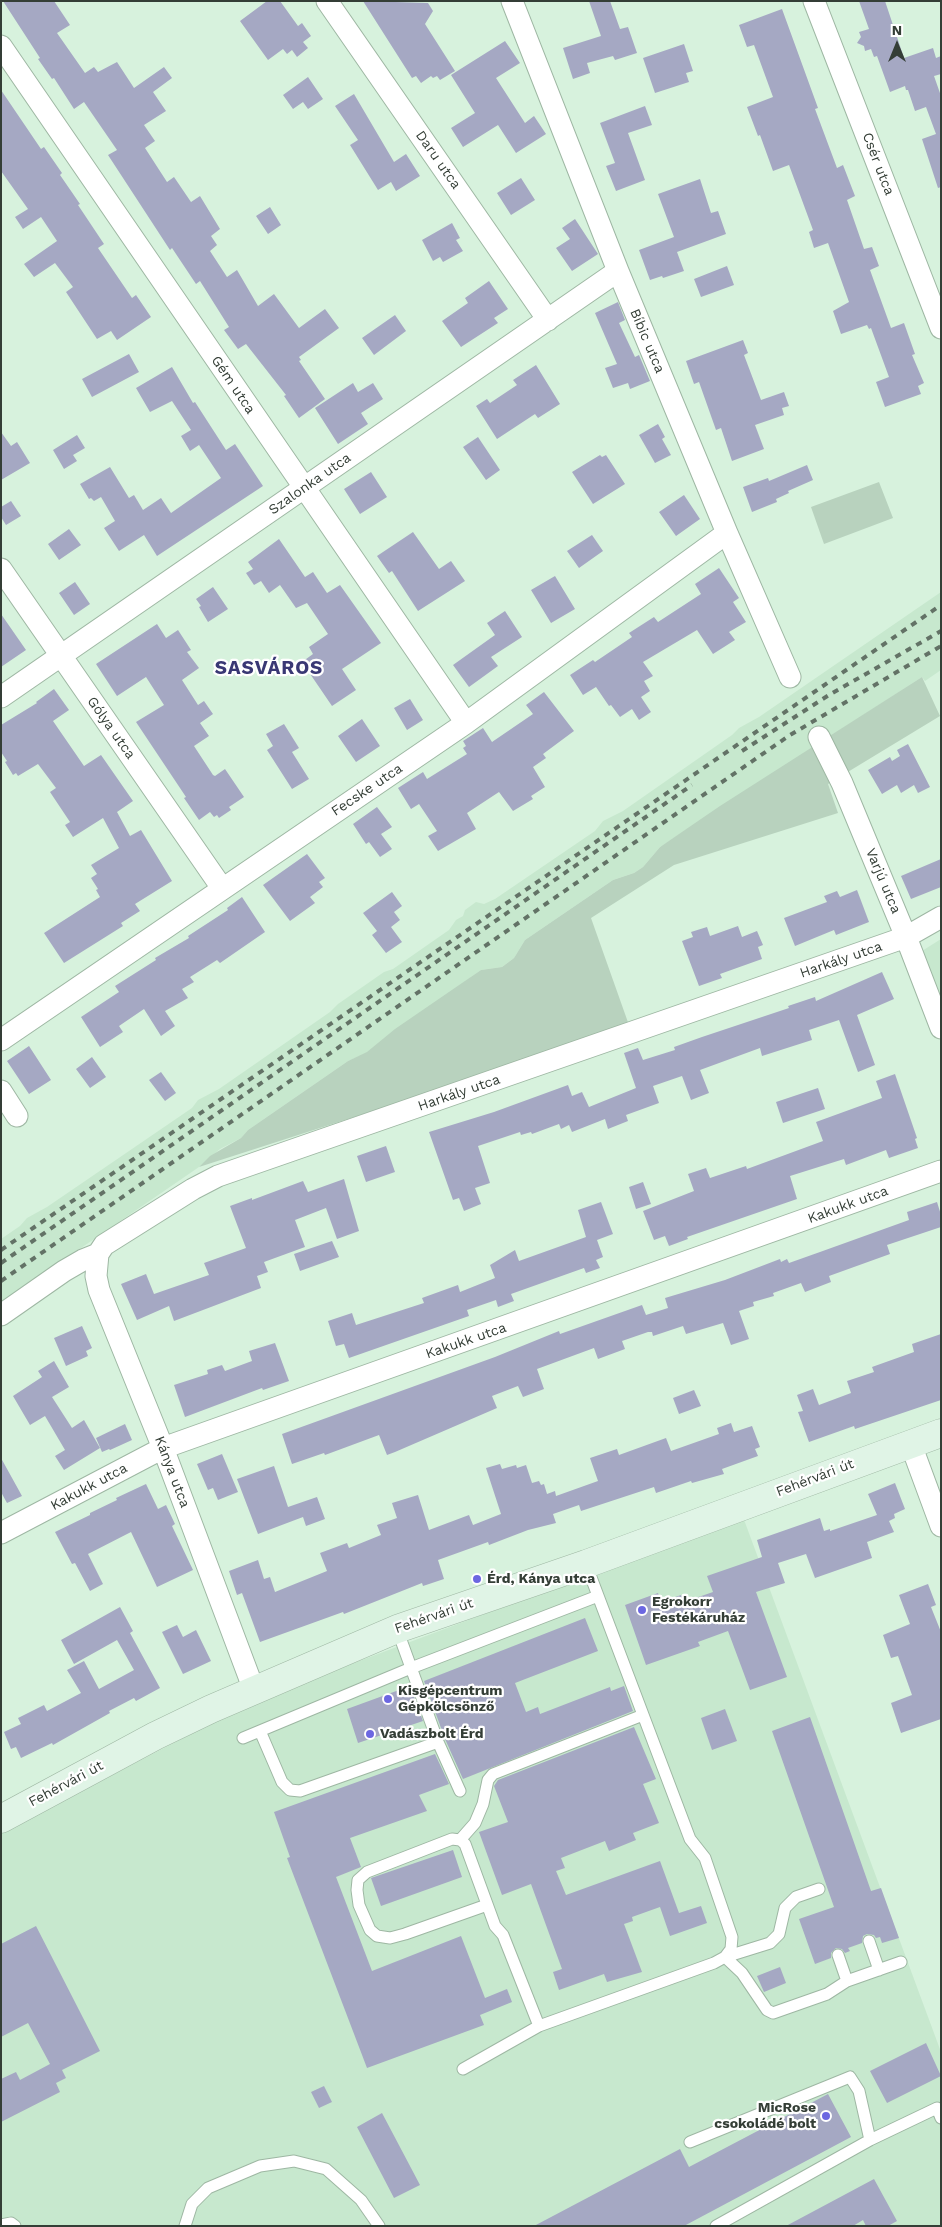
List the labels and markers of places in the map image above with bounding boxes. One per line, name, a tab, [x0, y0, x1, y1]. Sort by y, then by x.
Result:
place label: Érd, Kánya utca	[487, 1571, 595, 1587]
marker: Érd, Kánya utca	[471, 1573, 483, 1585]
place label: Egrokorr Festékáruház	[652, 1594, 745, 1626]
marker: Egrokorr Festékáruház	[636, 1604, 648, 1616]
place label: Kisgépcentrum Gépkölcsönző	[398, 1683, 503, 1715]
marker: Kisgépcentrum Gépkölcsönző	[382, 1693, 394, 1705]
place label: Vadászbolt Érd	[380, 1726, 484, 1742]
marker: Vadászbolt Érd	[364, 1728, 376, 1740]
place label: MicRose csokoládé bolt	[714, 2100, 816, 2132]
marker: MicRose csokoládé bolt	[820, 2110, 832, 2122]

